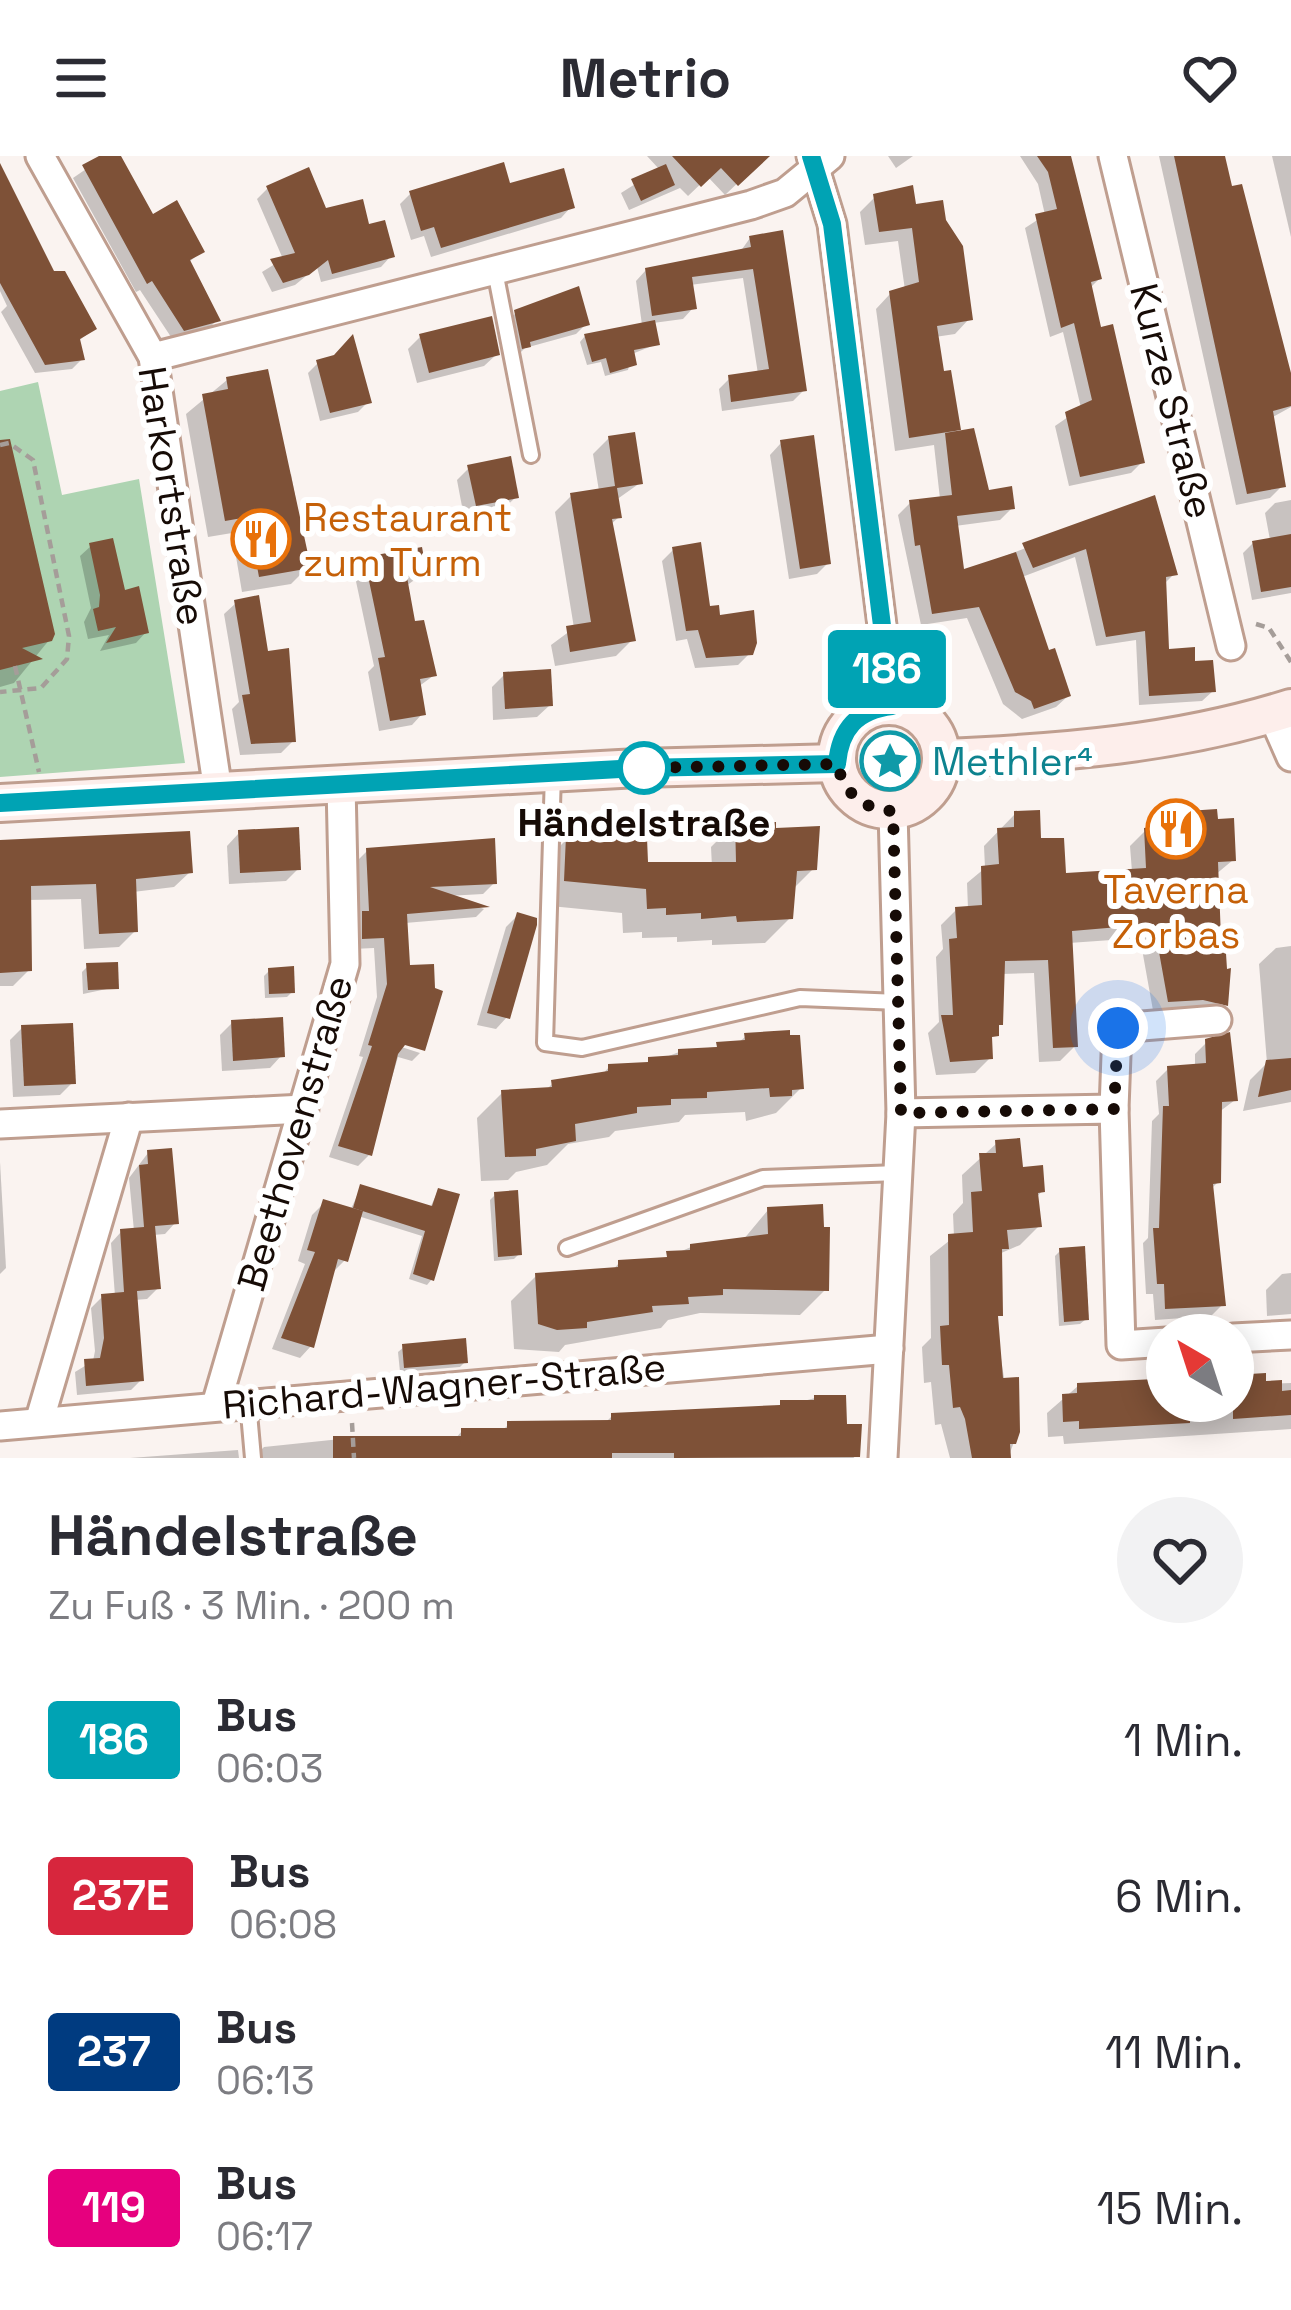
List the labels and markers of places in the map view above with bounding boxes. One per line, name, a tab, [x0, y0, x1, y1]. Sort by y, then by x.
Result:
place label: Restaurant zum Turm	[303, 493, 512, 587]
restaurant icon: Restaurant zum Turm	[230, 508, 292, 570]
place icon: Methler⁴	[859, 730, 921, 792]
place label: Methler⁴	[932, 737, 1093, 786]
marker: Händelstraße	[619, 743, 669, 793]
place label: Händelstraße	[517, 798, 771, 847]
restaurant icon: Taverna Zorbas	[1145, 798, 1207, 860]
place label: Taverna Zorbas	[1103, 865, 1249, 959]

